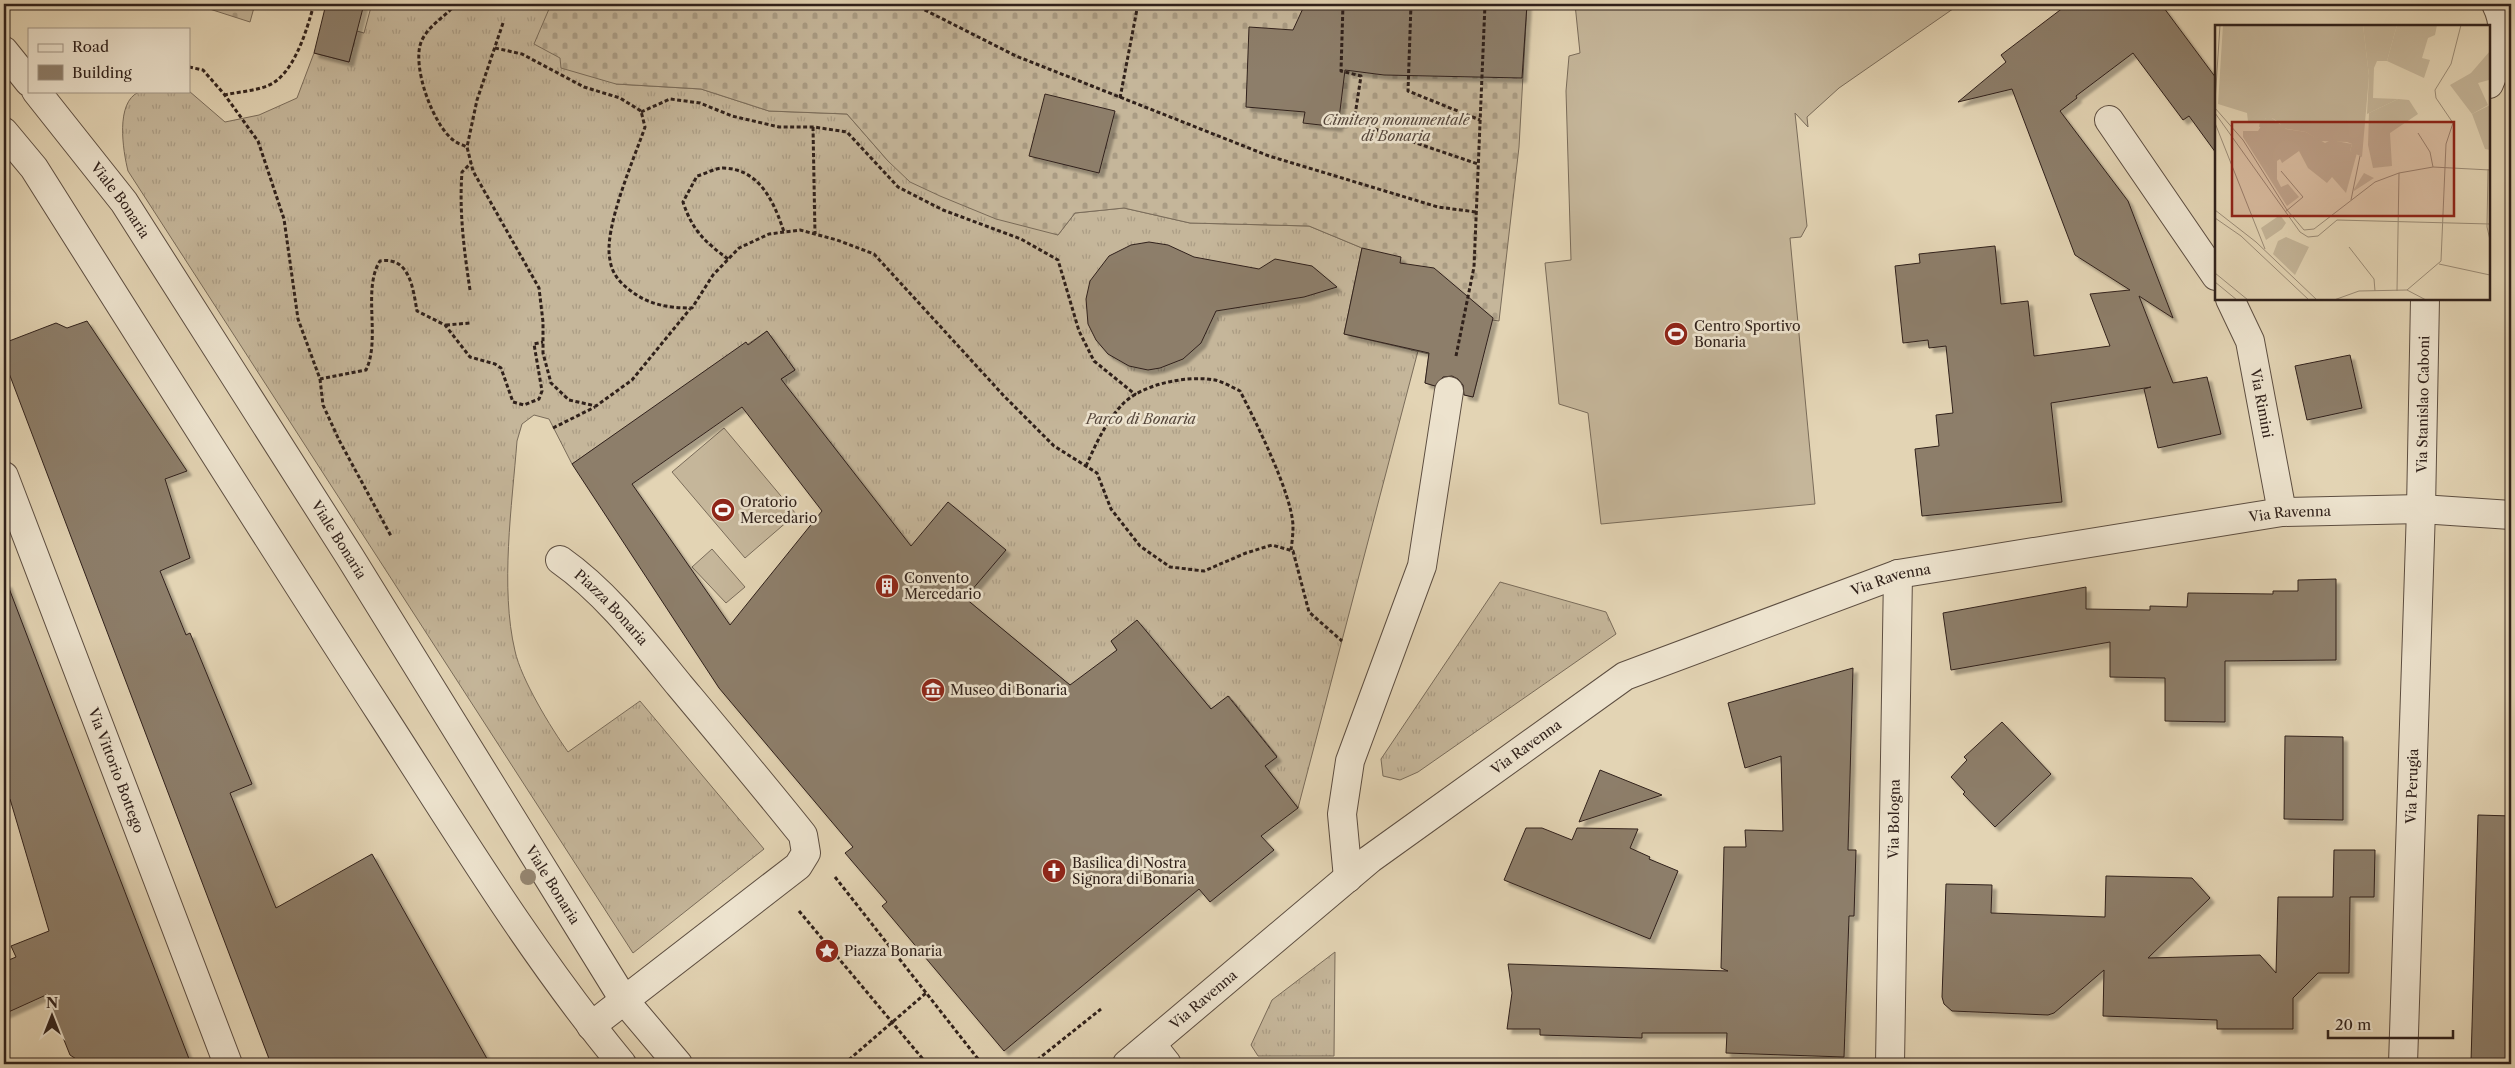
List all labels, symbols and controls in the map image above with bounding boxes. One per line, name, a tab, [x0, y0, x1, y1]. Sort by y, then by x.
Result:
inset map	[2215, 25, 2490, 300]
legend	[28, 28, 190, 92]
text: Road	[72, 37, 109, 56]
text: Building	[72, 63, 132, 82]
park label: Cimitero monumentale di Bonaria	[1323, 111, 1471, 145]
street label: Viale Bonaria	[86, 158, 154, 242]
place label: Centro Sportivo Bonaria	[1694, 317, 1801, 351]
sports icon: Centro Sportivo Bonaria	[1663, 321, 1689, 347]
street label: Via Stanislao Caboni	[2413, 335, 2433, 474]
street label: Via Rimini	[2246, 366, 2277, 440]
park label: Parco di Bonaria	[1085, 410, 1197, 428]
place label: Oratorio Mercedario	[740, 493, 817, 527]
street label: Viale Bonaria	[307, 496, 371, 583]
sports icon: Oratorio Mercedario	[710, 497, 736, 523]
street label: Via Ravenna	[2247, 502, 2332, 526]
street label: Via Ravenna	[1848, 560, 1933, 600]
street label: Piazza Bonaria	[571, 566, 652, 649]
place label: Convento Mercedario	[904, 569, 981, 603]
building icon: Convento Mercedario	[874, 573, 900, 599]
museum icon: Museo di Bonaria	[920, 677, 946, 703]
place label: Museo di Bonaria	[950, 681, 1068, 699]
street label: Via Vittorio Bottego	[84, 704, 148, 835]
street label: Via Ravenna	[1486, 715, 1565, 779]
street label: Via Perugia	[2402, 747, 2422, 825]
street label: Via Bologna	[1884, 778, 1904, 860]
street label: Viale Bonaria	[521, 841, 584, 928]
place label: Basilica di Nostra Signora di Bonaria	[1072, 854, 1195, 888]
church icon: Basilica di Nostra Signora di Bonaria	[1041, 858, 1067, 884]
place icon: Piazza Bonaria	[814, 938, 840, 964]
place label: Piazza Bonaria	[844, 942, 943, 960]
street label: Via Ravenna	[1165, 966, 1241, 1034]
north arrow	[28, 990, 78, 1040]
text: N	[46, 994, 58, 1012]
scale bar	[2328, 1008, 2452, 1040]
text: 20 m	[2335, 1015, 2371, 1034]

